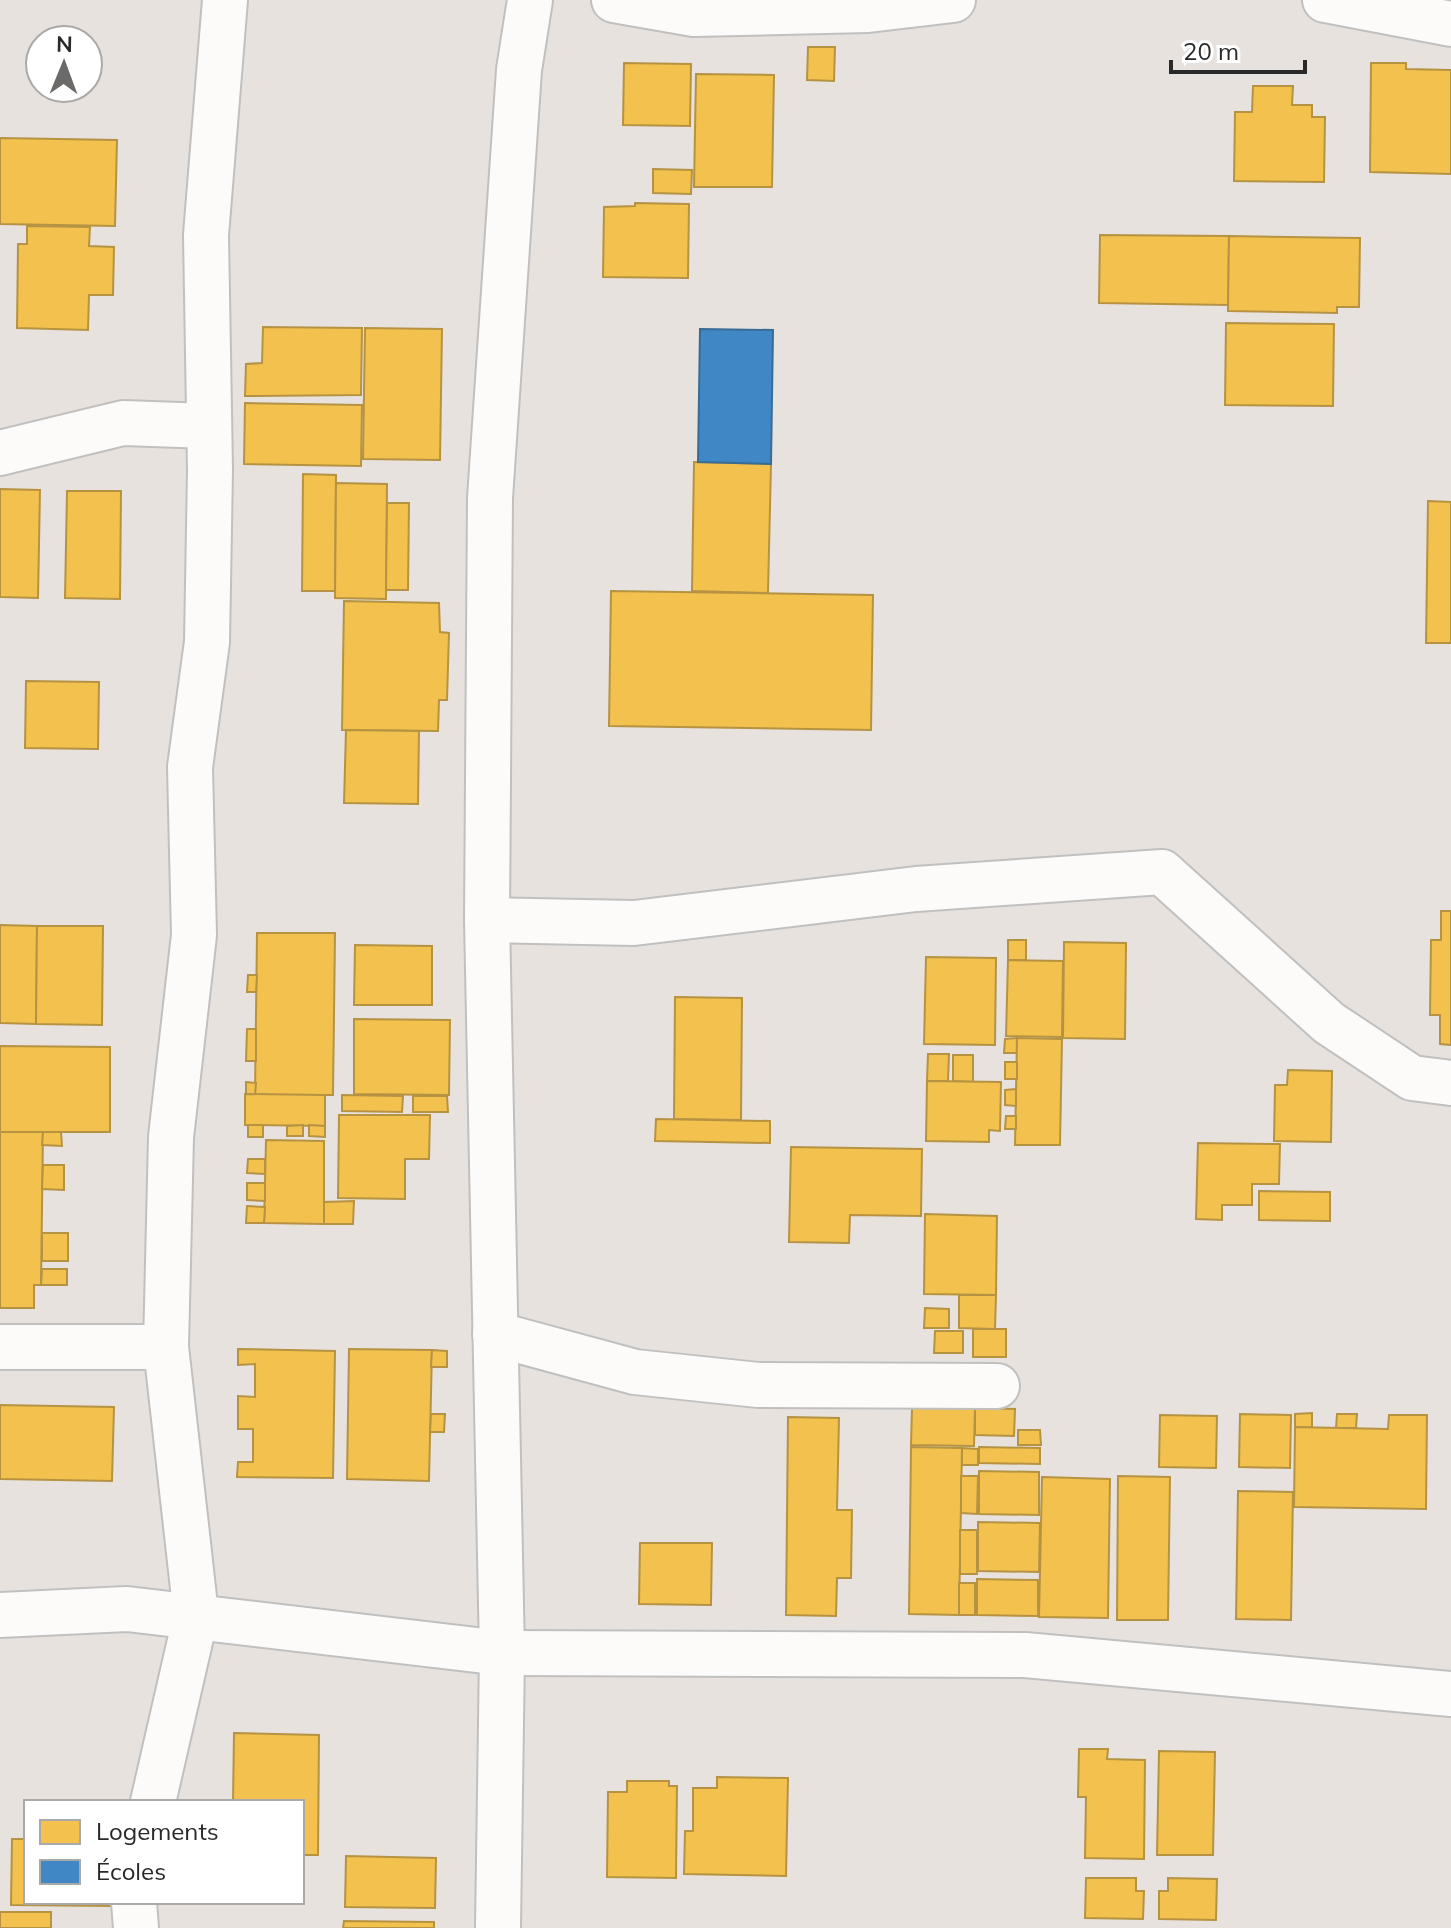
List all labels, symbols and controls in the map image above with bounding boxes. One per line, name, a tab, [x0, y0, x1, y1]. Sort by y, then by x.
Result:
north arrow	[24, 24, 104, 104]
scale bar	[1171, 24, 1305, 74]
text: N	[56, 30, 73, 58]
text: 20 m	[1183, 36, 1239, 66]
legend	[24, 1800, 304, 1904]
text: Logements	[96, 1816, 219, 1846]
text: Écoles	[96, 1856, 166, 1886]

